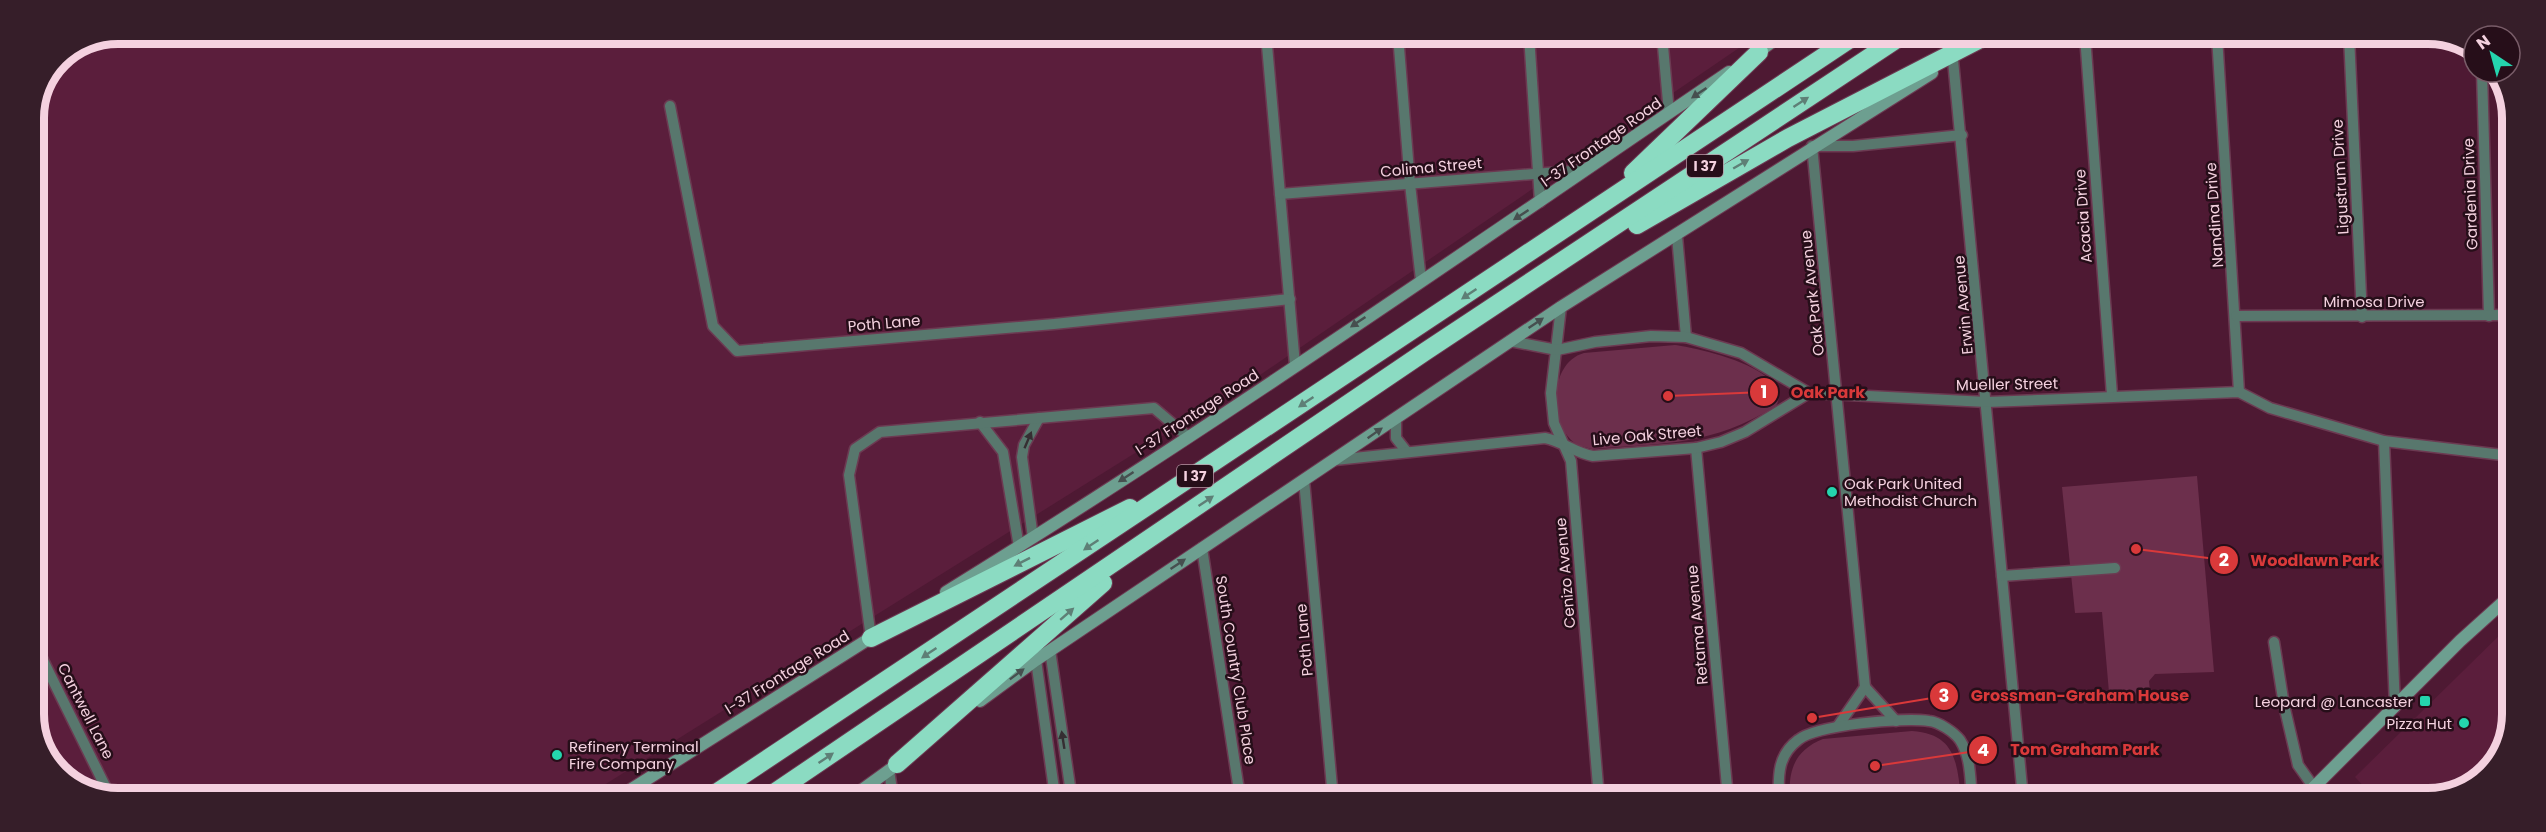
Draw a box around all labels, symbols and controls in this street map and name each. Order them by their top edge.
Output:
north arrow [2462,24,2522,84]
text: N [2472,29,2495,55]
one-way arrow [1691,87,1707,98]
street label: I-37 Frontage Road [1536,92,1666,192]
one-way arrow [1793,97,1810,108]
street label: Ligustrum Drive [2326,119,2354,235]
street label: Gardenia Drive [2458,138,2482,250]
street label: Colima Street [1379,152,1483,182]
road number: I 37 [1687,155,1723,177]
one-way arrow [1733,159,1749,170]
street label: Nandina Drive [2200,162,2228,268]
street label: Acacia Drive [2069,168,2097,264]
one-way arrow [1513,209,1529,220]
street label: Oak Park Avenue [1795,229,1829,357]
street label: Erwin Avenue [1948,255,1978,355]
one-way arrow [1460,289,1477,300]
street label: Mimosa Drive [2323,291,2425,312]
street label: Poth Lane [847,309,921,337]
one-way arrow [1351,316,1367,328]
one-way arrow [1528,318,1545,329]
street label: I-37 Frontage Road [1131,364,1263,460]
street label: Mueller Street [1956,373,2058,395]
callout: Oak Park [1749,375,1877,409]
text: 1 [1761,379,1767,404]
text: Oak Park [1791,381,1865,404]
one-way arrow [1298,396,1314,407]
street label: Live Oak Street [1592,420,1702,450]
one-way arrow [1366,427,1382,439]
one-way arrow [1023,430,1033,448]
road number: I 37 [1177,465,1213,487]
one-way arrow [1118,471,1134,482]
place label: Oak Park United Methodist Church [1844,473,1977,511]
marker: Oak Park United Methodist Church [1825,485,1839,499]
one-way arrow [1198,495,1214,507]
street label: Cenizo Avenue [1550,517,1580,629]
one-way arrow [1083,539,1099,550]
callout: Woodlawn Park [2209,543,2392,577]
text: 2 [2219,547,2229,572]
text: Woodlawn Park [2250,549,2380,572]
one-way arrow [1014,557,1031,567]
one-way arrow [1169,558,1185,570]
street label: Retama Avenue [1681,564,1713,686]
street label: South Country Club Place [1211,574,1261,766]
street label: Poth Lane [1290,603,1318,677]
one-way arrow [1059,608,1074,621]
street label: I-37 Frontage Road [721,625,853,719]
one-way arrow [921,647,937,658]
street label: Cantwell Lane [53,659,119,763]
one-way arrow [1008,668,1024,680]
callout: Grossman-Graham House [1929,679,2201,713]
text: 3 [1939,683,1949,708]
text: Grossman-Graham House [1971,684,2189,707]
place label: Leopard @ Lancaster [2255,691,2413,712]
marker: Leopard @ Lancaster [2418,694,2432,708]
place label: Pizza Hut [2386,713,2452,734]
marker: Pizza Hut [2457,716,2471,730]
one-way arrow [1059,730,1068,749]
callout: Tom Graham Park [1968,733,2172,767]
place label: Refinery Terminal Fire Company [569,736,699,774]
text: 4 [1977,737,1989,762]
text: Tom Graham Park [2010,738,2160,761]
marker: Refinery Terminal Fire Company [550,748,564,762]
one-way arrow [818,753,834,764]

